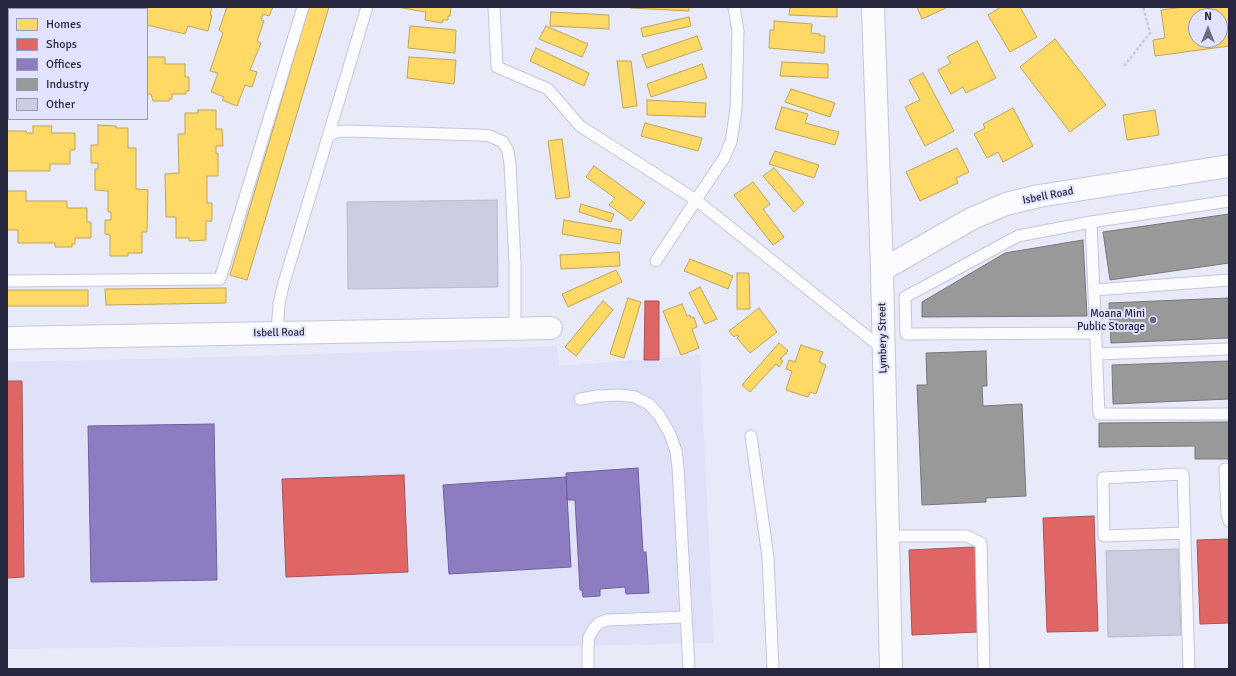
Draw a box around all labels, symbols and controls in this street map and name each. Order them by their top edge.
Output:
legend [8,8,148,120]
north arrow [1188,8,1228,48]
text: N [1204,10,1212,23]
text: Homes [46,17,81,32]
text: Shops [46,37,77,52]
text: Offices [46,57,81,72]
text: Industry [46,77,89,92]
text: Other [46,97,75,112]
street label: Isbell Road [1021,185,1075,207]
street label: Lymbery Street [876,302,890,374]
place label: Moana Mini Public Storage [1077,307,1145,333]
marker: Moana Mini Public Storage [1148,315,1158,325]
street label: Isbell Road [253,326,305,340]

